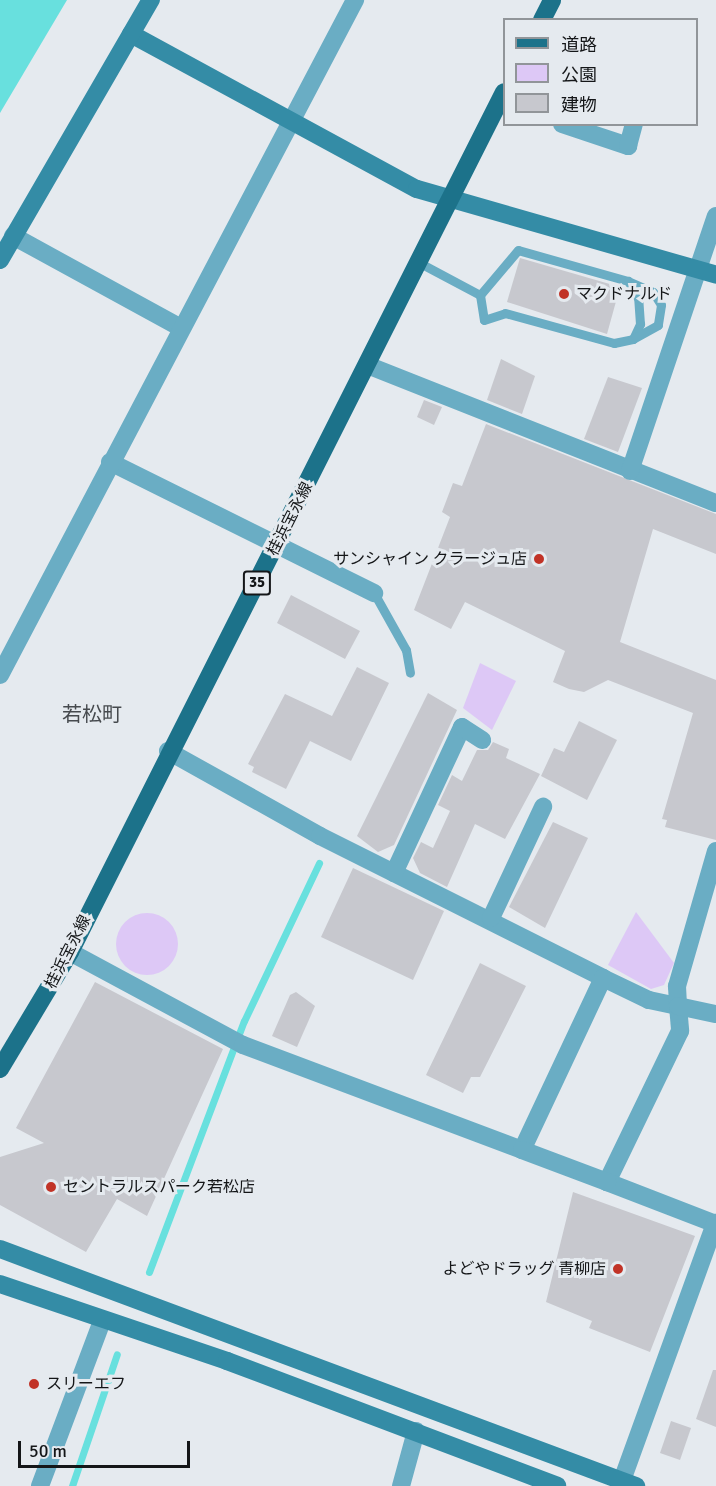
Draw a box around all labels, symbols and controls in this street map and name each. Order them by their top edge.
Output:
legend [503,18,698,126]
text: 道路 [561,34,597,56]
text: 公園 [561,64,597,86]
text: 建物 [561,94,597,116]
place label: マクドナルド [576,284,672,304]
marker: マクドナルド [557,287,571,301]
street label: 桂浜宝永線 [263,479,317,559]
place label: サンシャイン クラージュ店 [331,549,527,569]
marker: サンシャイン クラージュ店 [532,552,546,566]
road number: 35 [242,571,272,595]
district label: 若松町 [62,702,122,726]
street label: 桂浜宝永線 [41,912,95,992]
place label: セントラルスパーク若松店 [63,1177,255,1197]
marker: セントラルスパーク若松店 [44,1180,58,1194]
place label: よどやドラッグ 青柳店 [442,1259,606,1279]
marker: よどやドラッグ 青柳店 [611,1262,625,1276]
place label: スリーエフ [46,1374,126,1394]
marker: スリーエフ [27,1377,41,1391]
scale bar [21,1429,194,1467]
text: 50 m [29,1440,67,1462]

